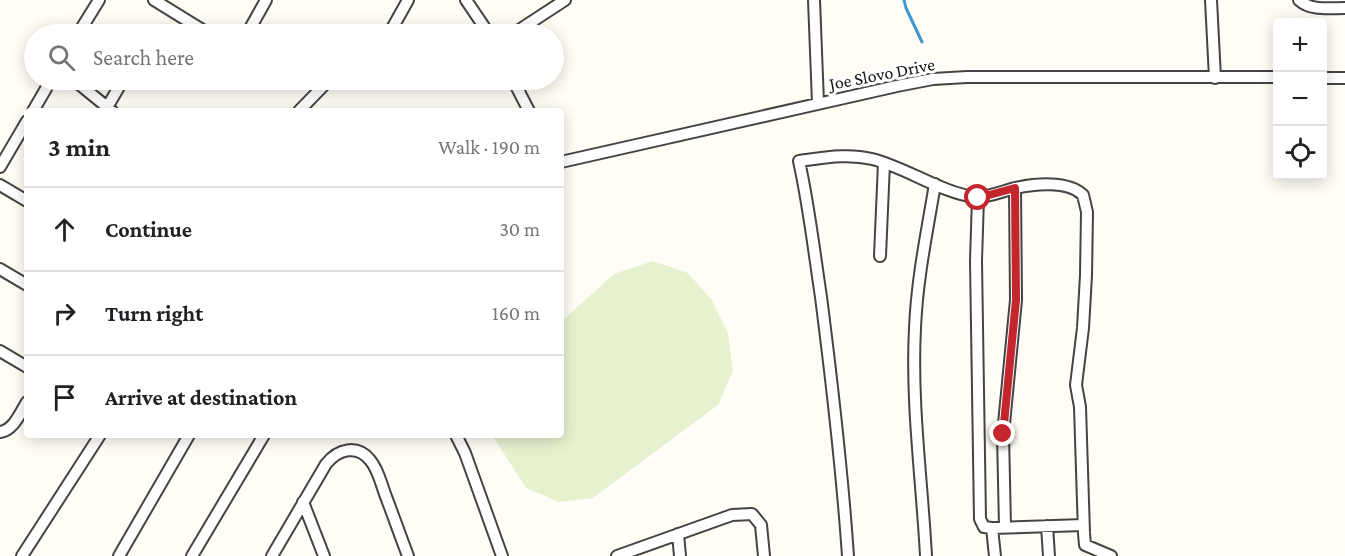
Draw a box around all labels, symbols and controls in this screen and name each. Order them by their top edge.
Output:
map controls [1273,18,1327,180]
button: + [1273,18,1327,72]
search box [24,24,564,90]
icon: search [45,41,78,74]
text: Search here [93,45,194,70]
street label: Joe Slovo Drive [826,54,937,94]
button: − [1273,72,1327,126]
button: locate [1273,126,1327,180]
text: 3 min [48,133,110,162]
text: Walk · 190 m [438,136,540,158]
route start [964,184,990,210]
icon: ahead [48,213,81,246]
text: Continue [105,217,192,242]
text: 30 m [499,218,540,240]
icon: right [48,297,81,330]
text: Turn right [105,301,203,326]
text: 160 m [492,302,540,324]
icon: arrive [48,381,81,414]
text: Arrive at destination [105,385,297,410]
route end [989,420,1015,446]

